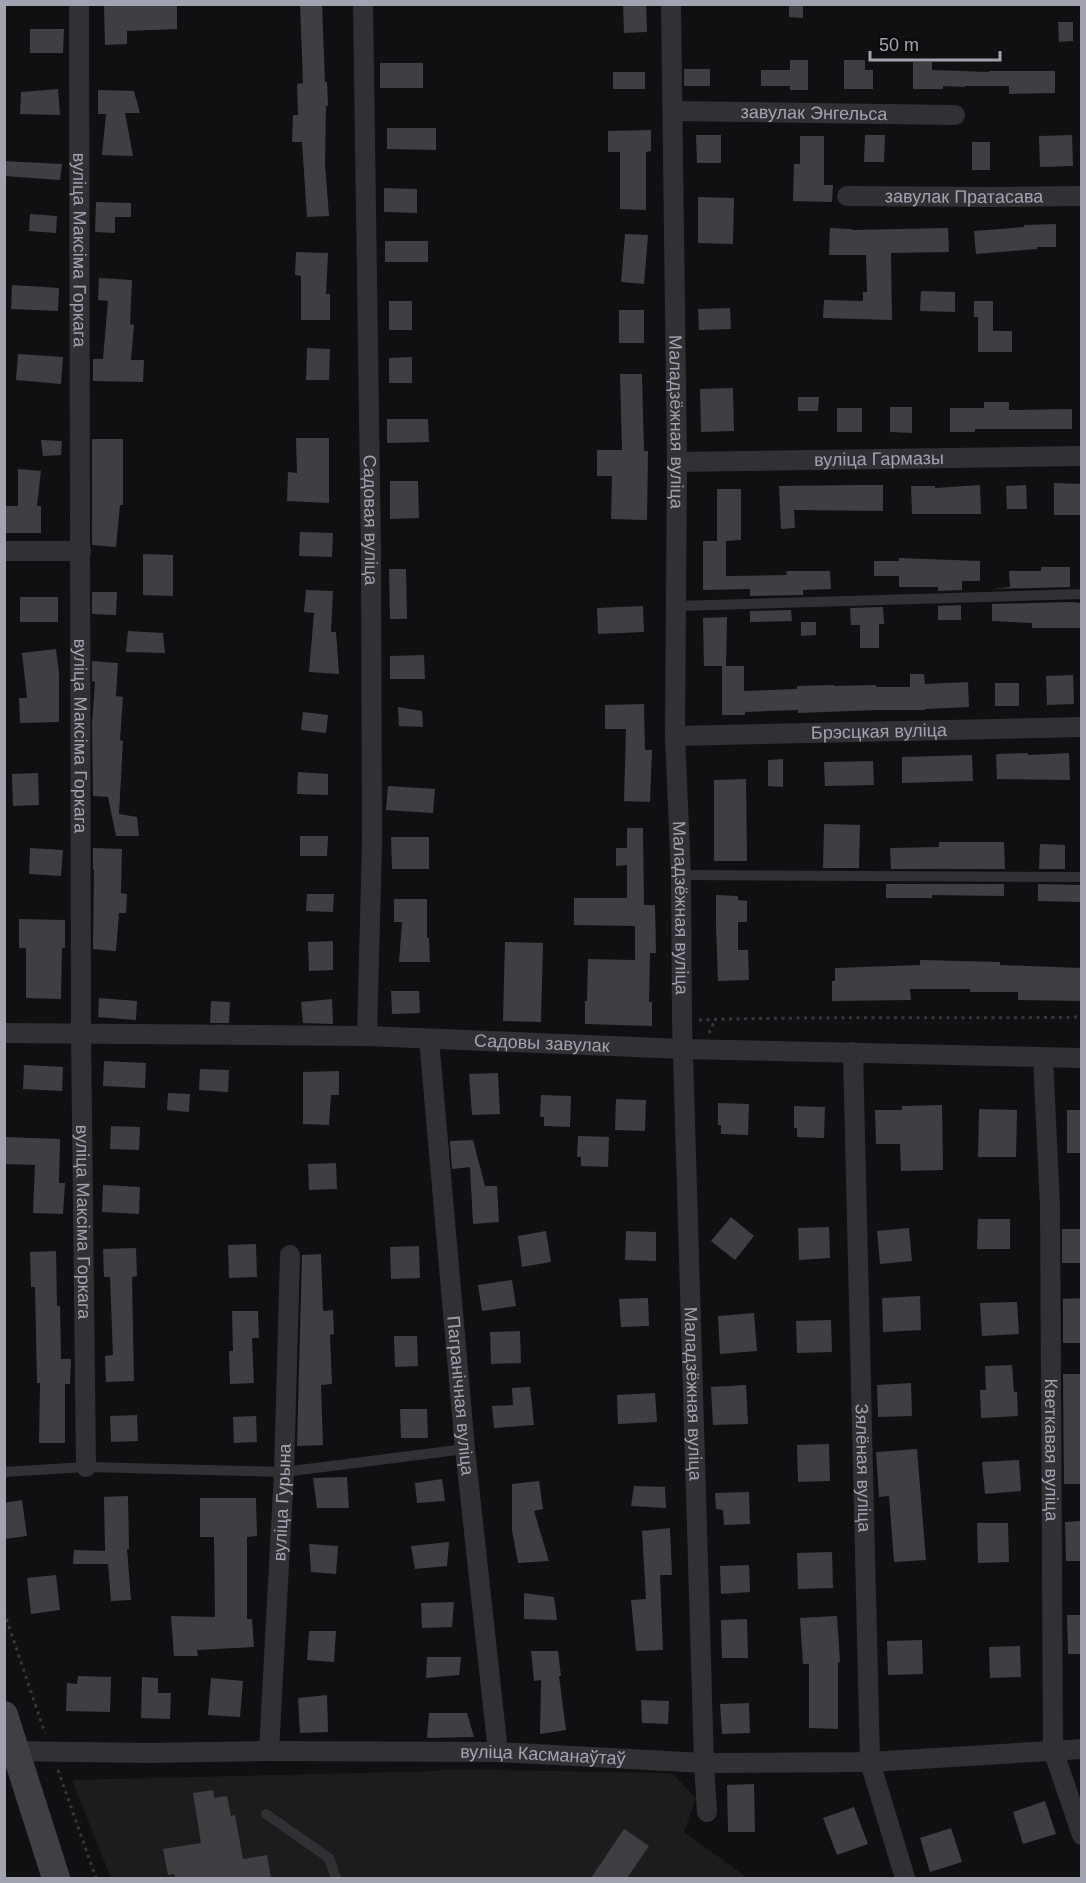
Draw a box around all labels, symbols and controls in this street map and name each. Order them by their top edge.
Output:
scale bar [870,24,1000,62]
text: 50 m [879,35,919,55]
street label: завулак Энгельса [740,102,889,124]
street label: вуліца Максіма Горкага [69,153,90,348]
street label: завулак Пратасава [885,186,1044,207]
street label: Маладзёжная вуліца [665,335,687,510]
street label: вуліца Гармазы [814,448,944,470]
street label: Садовая вуліца [360,455,381,586]
street label: вуліца Максіма Горкага [70,639,91,834]
street label: Брэсцкая вуліца [811,720,948,743]
street label: Маладзёжная вуліца [669,820,692,996]
street label: Садовы завулак [474,1030,610,1056]
street label: вуліца Максіма Горкага [72,1125,94,1320]
street label: Маладзёжная вуліца [680,1306,706,1482]
street label: Пагранічная вуліца [443,1315,478,1477]
street label: Кветкавая вуліца [1041,1378,1062,1522]
street label: Зялёная вуліца [851,1403,875,1533]
street label: вуліца Гурына [269,1442,295,1562]
street label: вуліца Касманаўтаў [460,1742,626,1769]

